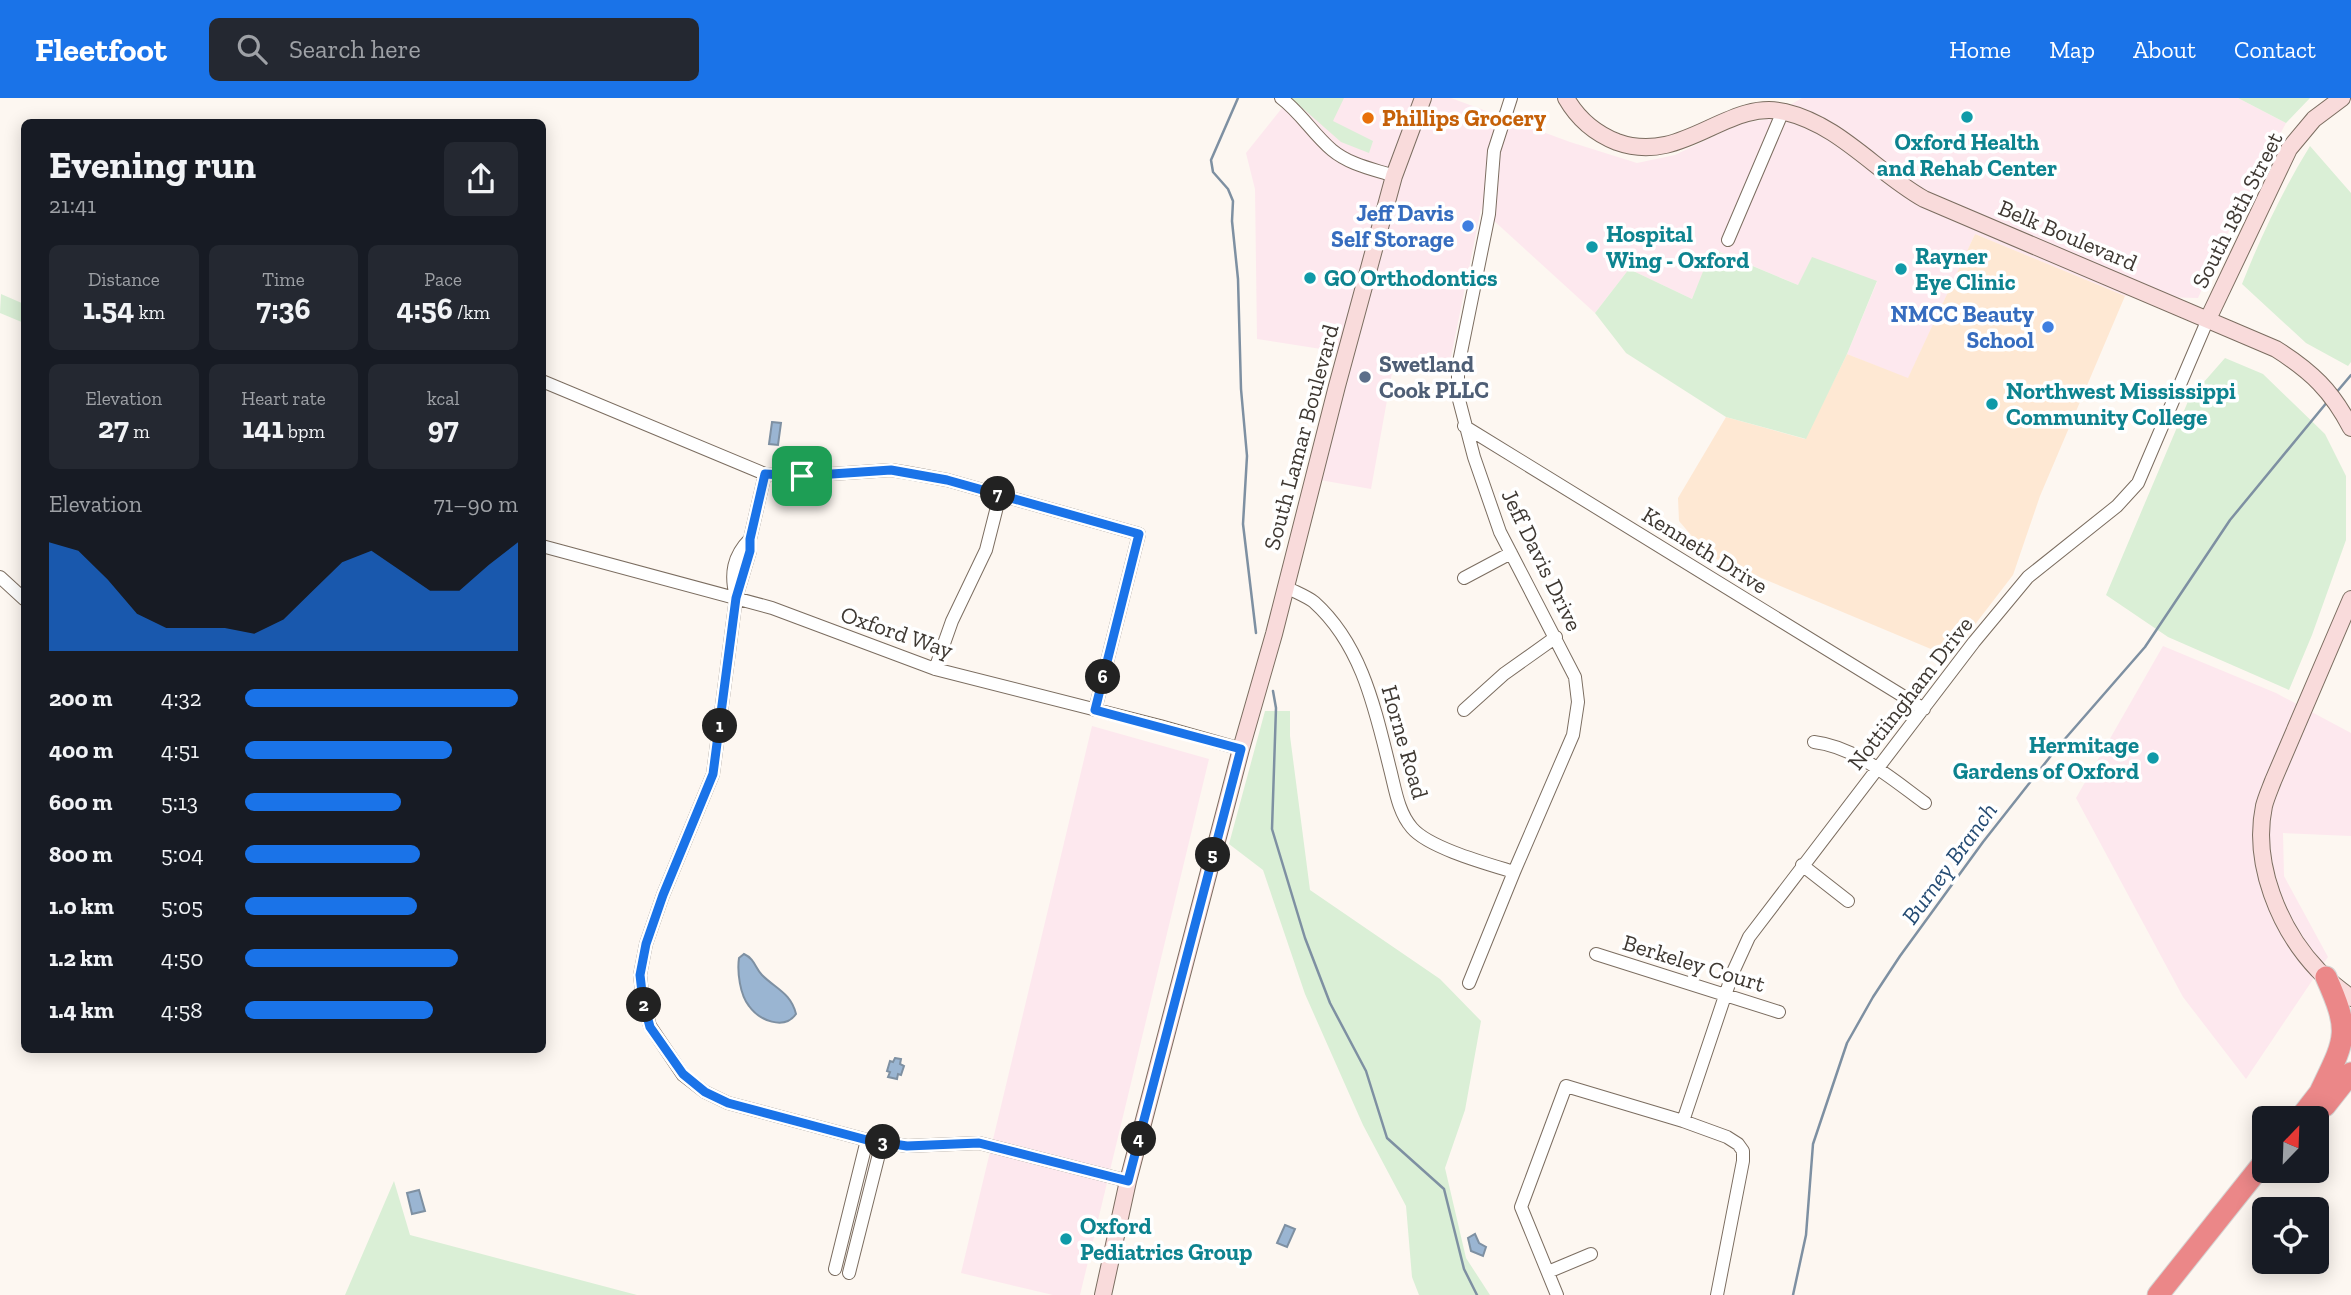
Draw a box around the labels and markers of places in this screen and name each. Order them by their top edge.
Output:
place label: Phillips Grocery [1382,104,1547,132]
marker: Oxford Health and Rehab Center [1959,109,1975,125]
marker: Phillips Grocery [1360,110,1376,126]
place label: Oxford Health and Rehab Center [1877,128,2057,182]
place label: Jeff Davis Self Storage [1331,199,1454,253]
marker: Jeff Davis Self Storage [1460,218,1476,234]
place label: Hospital Wing - Oxford [1606,220,1749,274]
marker: Hospital Wing - Oxford [1584,239,1600,255]
place label: Rayner Eye Clinic [1915,242,2016,296]
marker: Rayner Eye Clinic [1893,261,1909,277]
place label: GO Orthodontics [1324,264,1498,292]
marker: GO Orthodontics [1302,270,1318,286]
place label: NMCC Beauty School [1890,300,2035,354]
marker: NMCC Beauty School [2040,319,2056,335]
place label: Swetland Cook PLLC [1379,350,1489,404]
marker: Swetland Cook PLLC [1357,369,1373,385]
place label: Northwest Mississippi Community College [2006,377,2236,431]
marker: Northwest Mississippi Community College [1984,396,2000,412]
pin [772,446,832,506]
pin: 7 [981,476,1016,512]
pin: 6 [1086,660,1120,694]
pin: 1 [702,708,738,744]
place label: Hermitage Gardens of Oxford [1953,731,2139,785]
marker: Hermitage Gardens of Oxford [2145,750,2161,766]
pin: 5 [1196,838,1230,872]
pin: 2 [626,988,662,1023]
pin: 4 [1122,1122,1156,1156]
pin: 3 [866,1124,900,1160]
place label: Oxford Pediatrics Group [1080,1212,1252,1266]
marker: Oxford Pediatrics Group [1058,1231,1074,1247]

